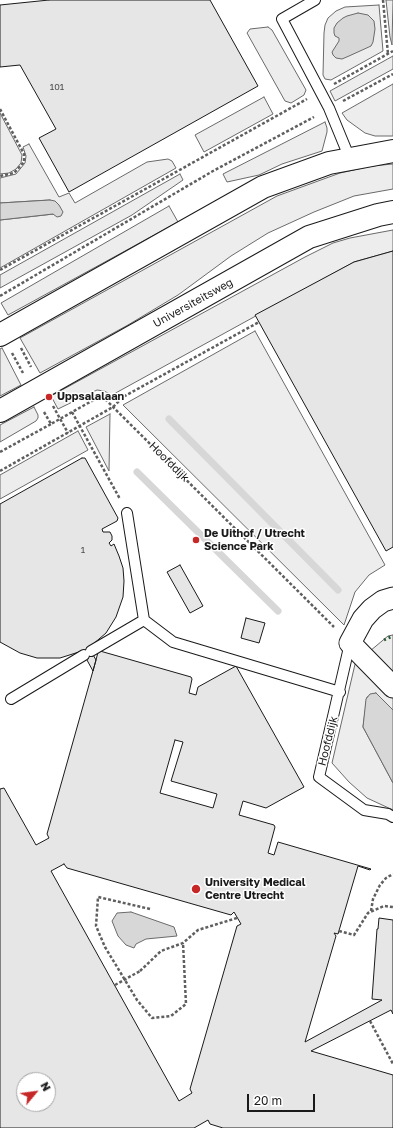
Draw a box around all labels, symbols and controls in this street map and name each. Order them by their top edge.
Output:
house number: 101 [50,82,64,92]
street label: Universiteitsweg [151,276,235,330]
place label: Uppsalalaan [57,390,124,404]
marker: Uppsalalaan [44,392,54,402]
street label: Hoofddijk [146,439,192,485]
place label: De Uithof / Utrecht Science Park [204,527,305,553]
marker: De Uithof / Utrecht Science Park [191,535,201,545]
house number: 1 [81,545,85,555]
street label: Hoofddijk [315,715,341,767]
place label: University Medical Centre Utrecht [205,876,305,902]
marker: University Medical Centre Utrecht [190,883,202,895]
north arrow [16,1072,56,1112]
text: N [38,1080,54,1093]
scale bar [249,1086,317,1112]
text: 20 m [254,1093,282,1108]

